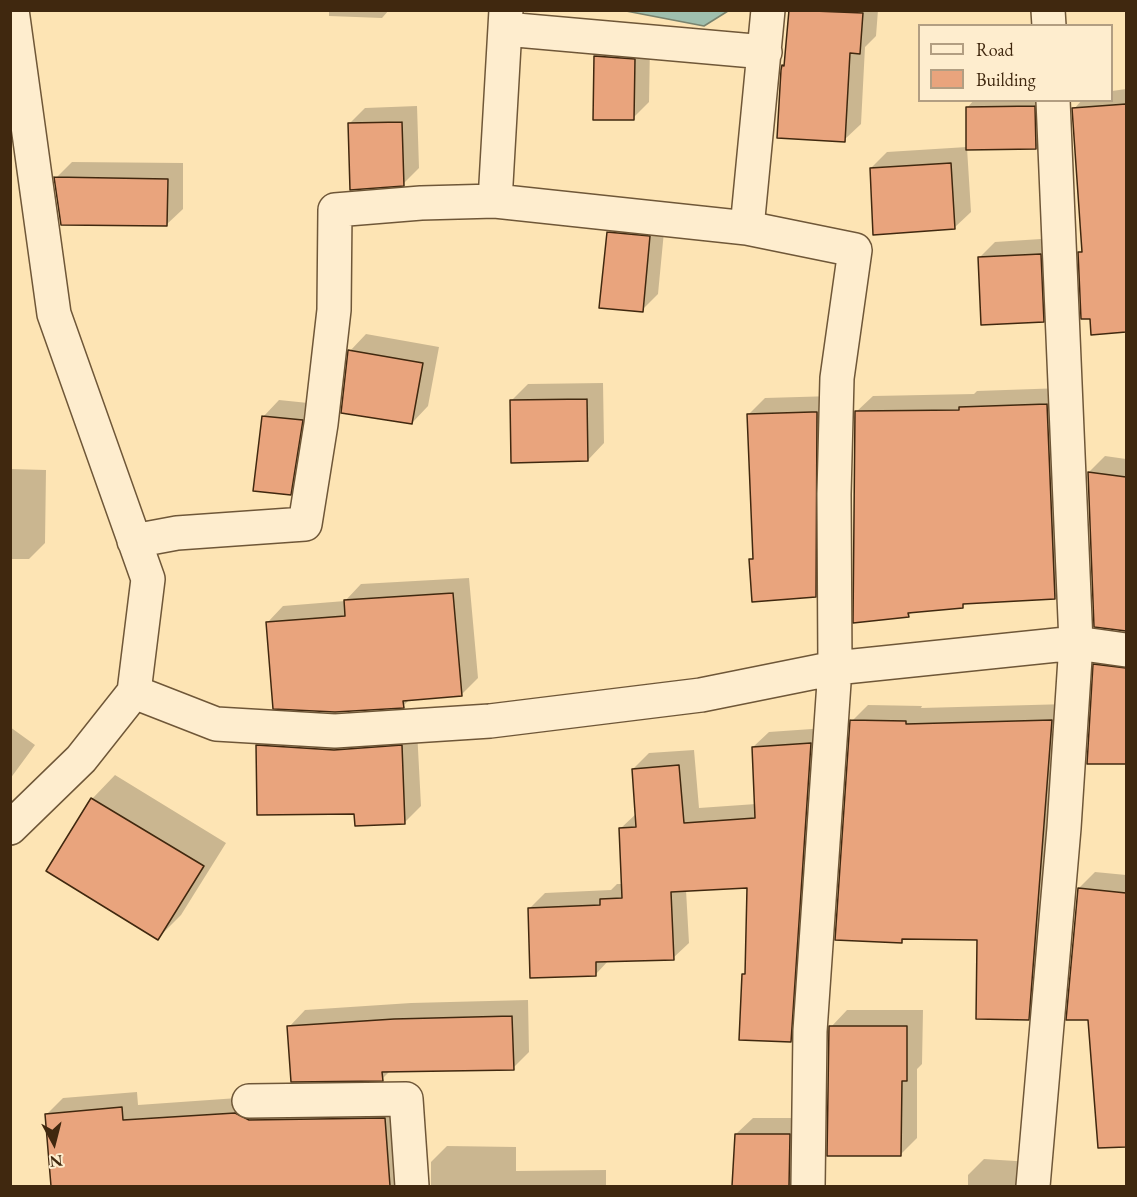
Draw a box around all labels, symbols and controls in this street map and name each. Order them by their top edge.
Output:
legend [918,24,1113,102]
text: Road [976,38,1014,61]
text: Building [976,68,1036,91]
north arrow [24,1113,84,1173]
text: N [49,1150,64,1173]

